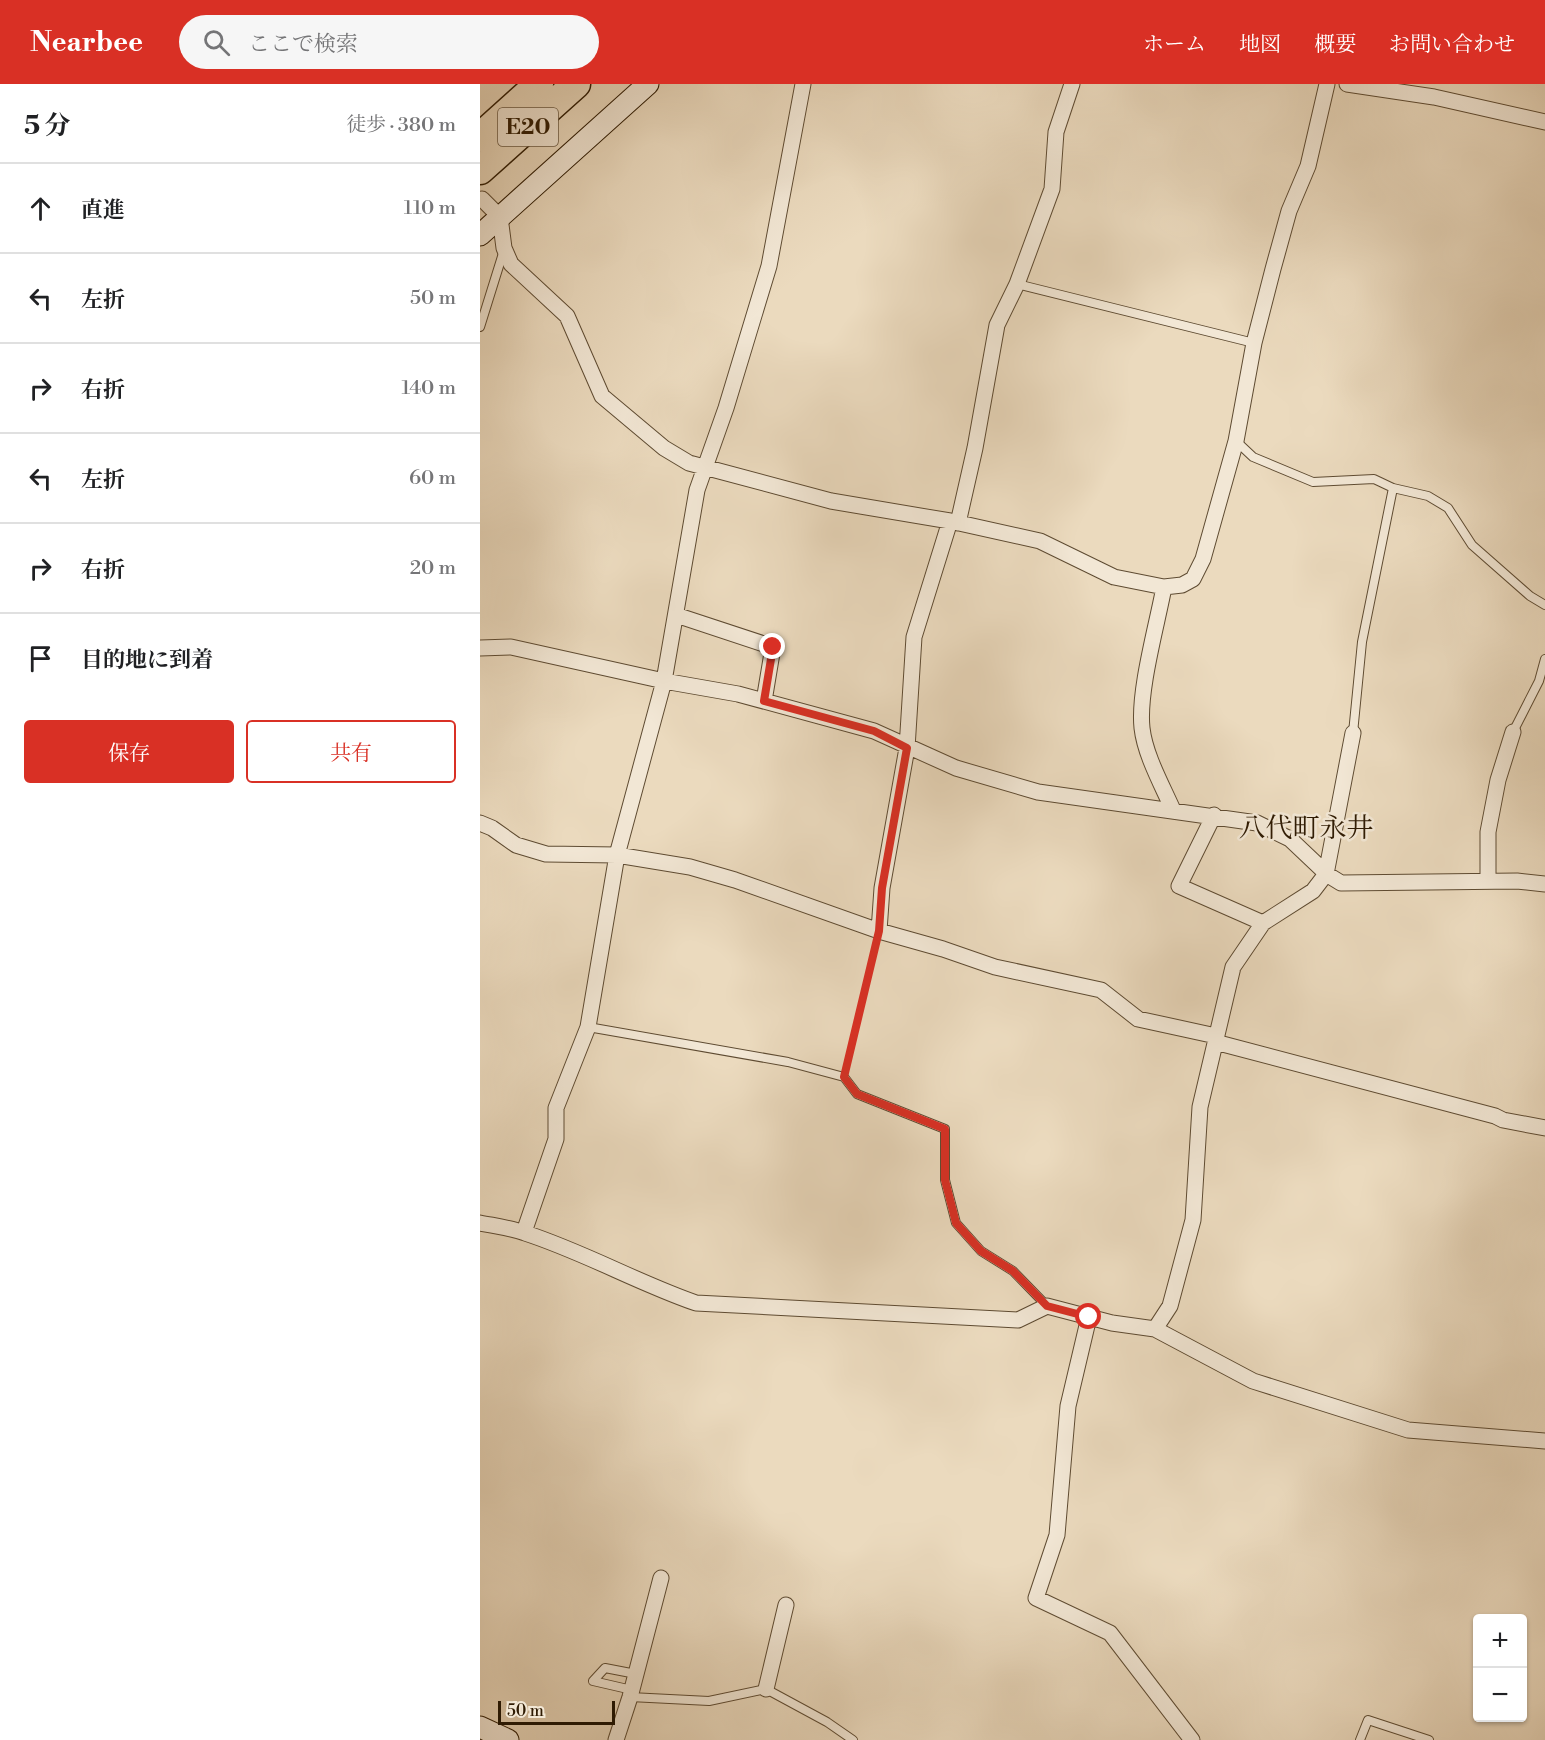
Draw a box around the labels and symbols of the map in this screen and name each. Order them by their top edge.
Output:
road number: E20 [498,108,558,146]
route end [759,633,785,659]
district label: 八代町永井 [1239,812,1374,846]
route start [1075,1303,1101,1329]
scale bar [498,1698,615,1726]

